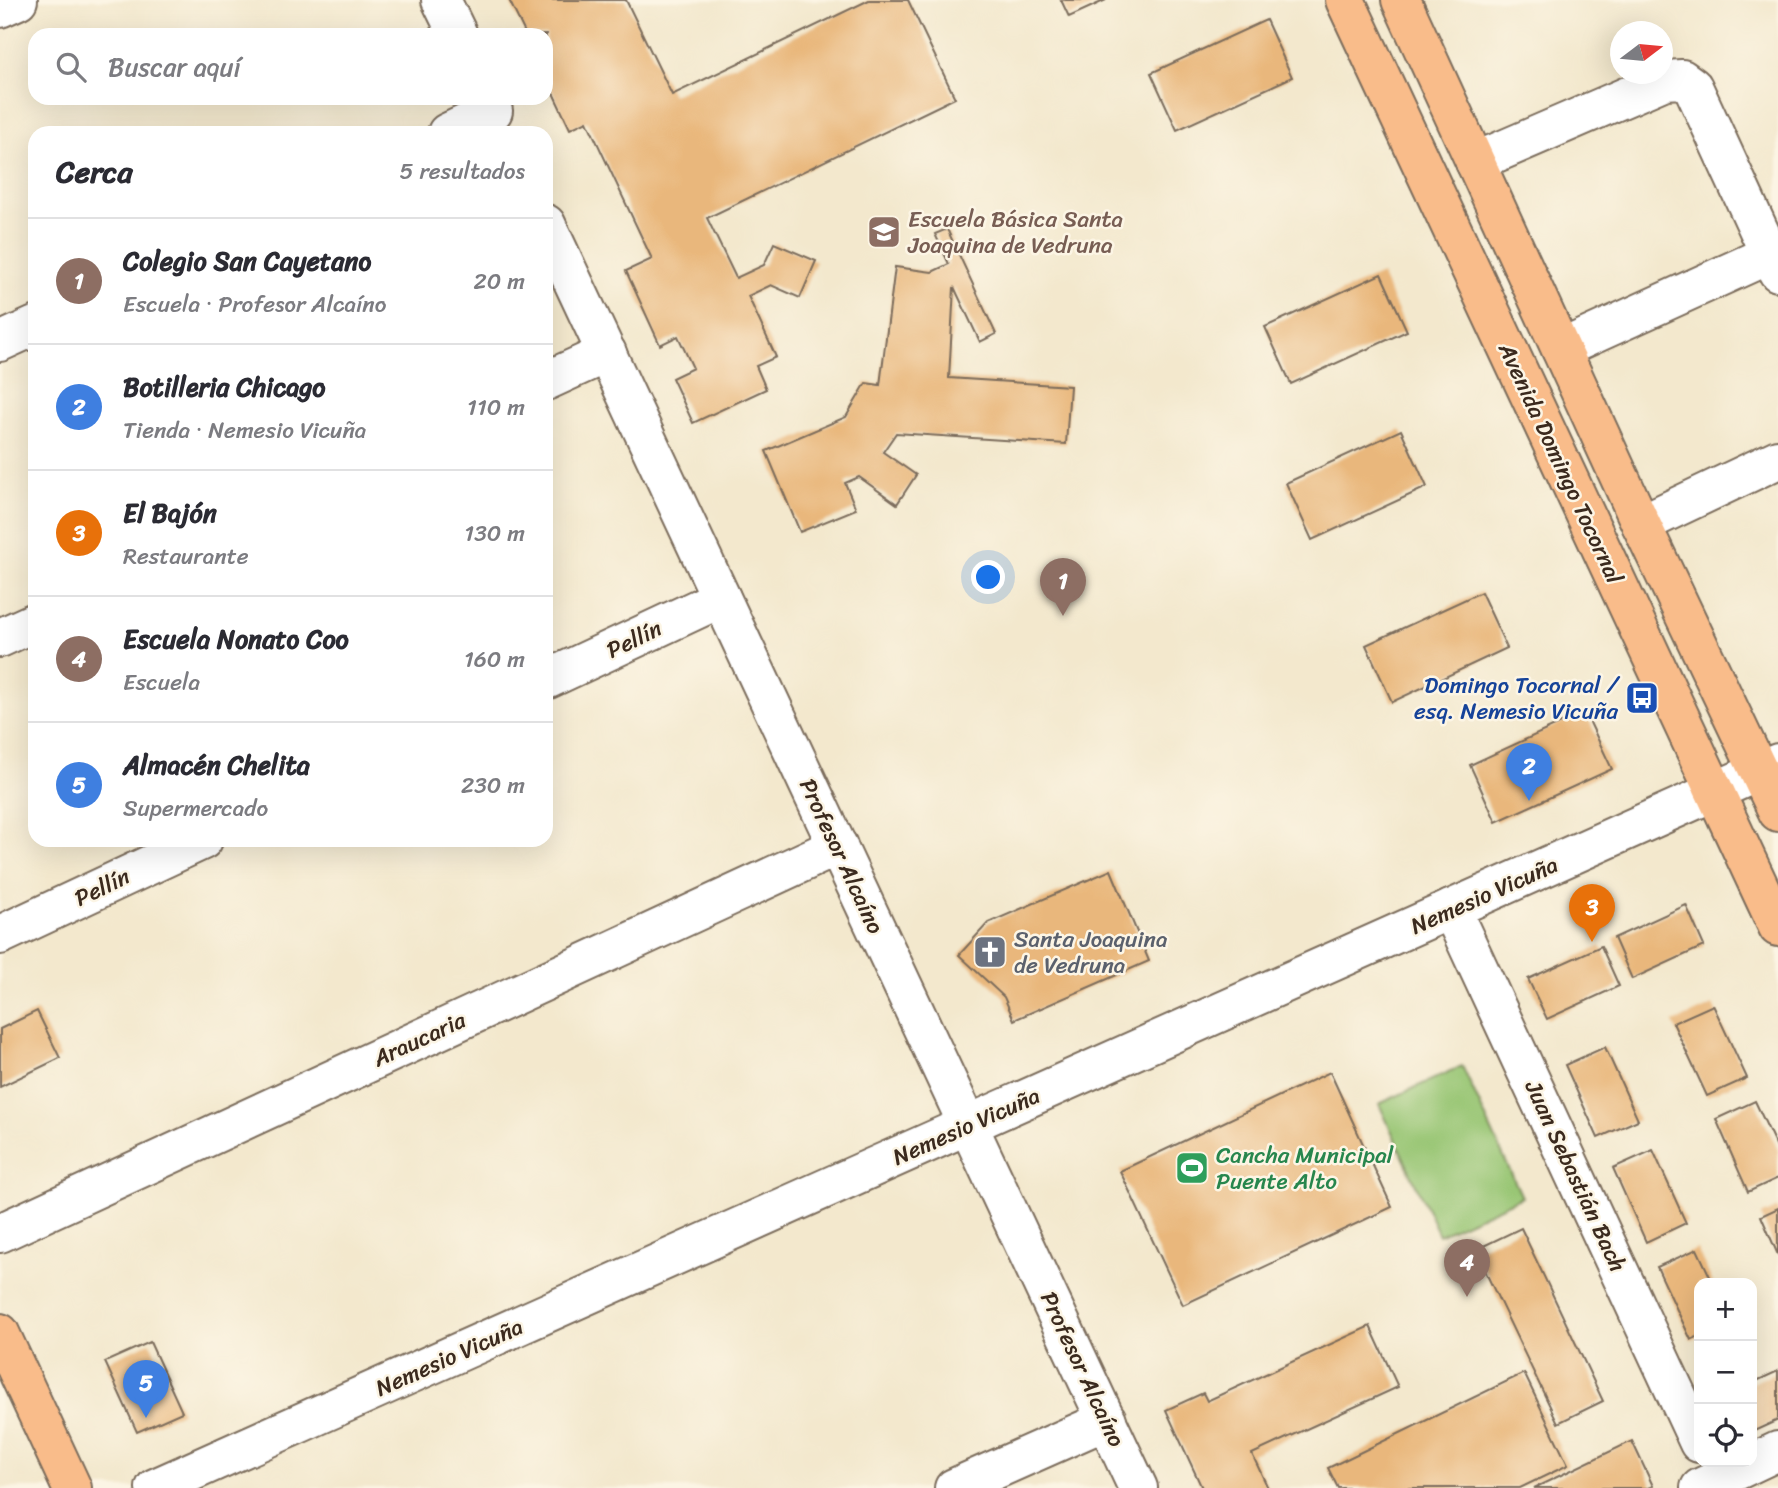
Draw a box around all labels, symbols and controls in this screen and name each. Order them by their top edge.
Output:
north arrow [1610,21,1673,84]
search box [28,28,553,105]
text: Buscar aquí [108,44,241,90]
icon: search [52,48,90,86]
text: Cerca [56,145,132,199]
text: 5 resultados [399,151,525,192]
place label: Escuela Básica Santa Joaquina de Vedruna [907,199,1123,266]
school or university icon: Escuela Básica Santa Joaquina de Vedruna [865,213,903,251]
text: Colegio San Cayetano [123,238,371,284]
text: 1 [74,261,84,302]
text: 20 m [474,261,525,302]
text: Escuela · Profesor Alcaíno [123,284,386,325]
street label: Avenida Domingo Tocornal [1486,335,1635,591]
text: Botilleria Chicago [123,364,326,410]
text: 2 [72,387,86,428]
text: 110 m [467,387,525,428]
text: Tienda · Nemesio Vicuña [123,410,366,451]
text: El Bajón [123,490,217,536]
text: 3 [73,513,85,554]
text: 130 m [464,513,525,554]
text: Restaurante [123,536,249,577]
pin: 1 [1040,558,1086,616]
your location [971,560,1005,594]
street label: Pellín [599,608,669,670]
text: Escuela Nonato Coo [123,616,349,662]
text: 4 [72,639,86,680]
text: 160 m [464,639,525,680]
text: Escuela [123,662,200,703]
place label: Domingo Tocornal / esq. Nemesio Vicuña [1414,665,1621,732]
bus stop icon: Domingo Tocornal / esq. Nemesio Vicuña [1623,679,1661,717]
text: Almacén Chelita [123,742,310,788]
pin: 2 [1506,743,1552,801]
text: 5 [72,765,86,806]
text: 230 m [461,765,525,806]
street label: Profesor Alcaíno [787,771,896,941]
text: Supermercado [123,788,268,829]
street label: Nemesio Vicuña [1404,845,1565,946]
street label: Pellín [67,856,137,918]
pin: 3 [1569,884,1615,942]
place label: Santa Joaquina de Vedruna [1014,919,1168,986]
church icon: Santa Joaquina de Vedruna [971,933,1009,971]
street label: Araucaria [365,1000,473,1079]
street label: Juan Sebastián Bach [1513,1072,1638,1279]
street label: Nemesio Vicuña [886,1076,1047,1177]
place label: Cancha Municipal Puente Alto [1216,1135,1394,1202]
sports icon: Cancha Municipal Puente Alto [1173,1149,1211,1187]
pin: 4 [1444,1239,1490,1297]
map controls [1694,1278,1757,1467]
button: + [1694,1278,1757,1341]
street label: Profesor Alcaíno [1028,1284,1137,1454]
street label: Nemesio Vicuña [369,1307,530,1408]
button: − [1694,1341,1757,1404]
pin: 5 [123,1360,169,1418]
button: locate [1694,1404,1757,1467]

